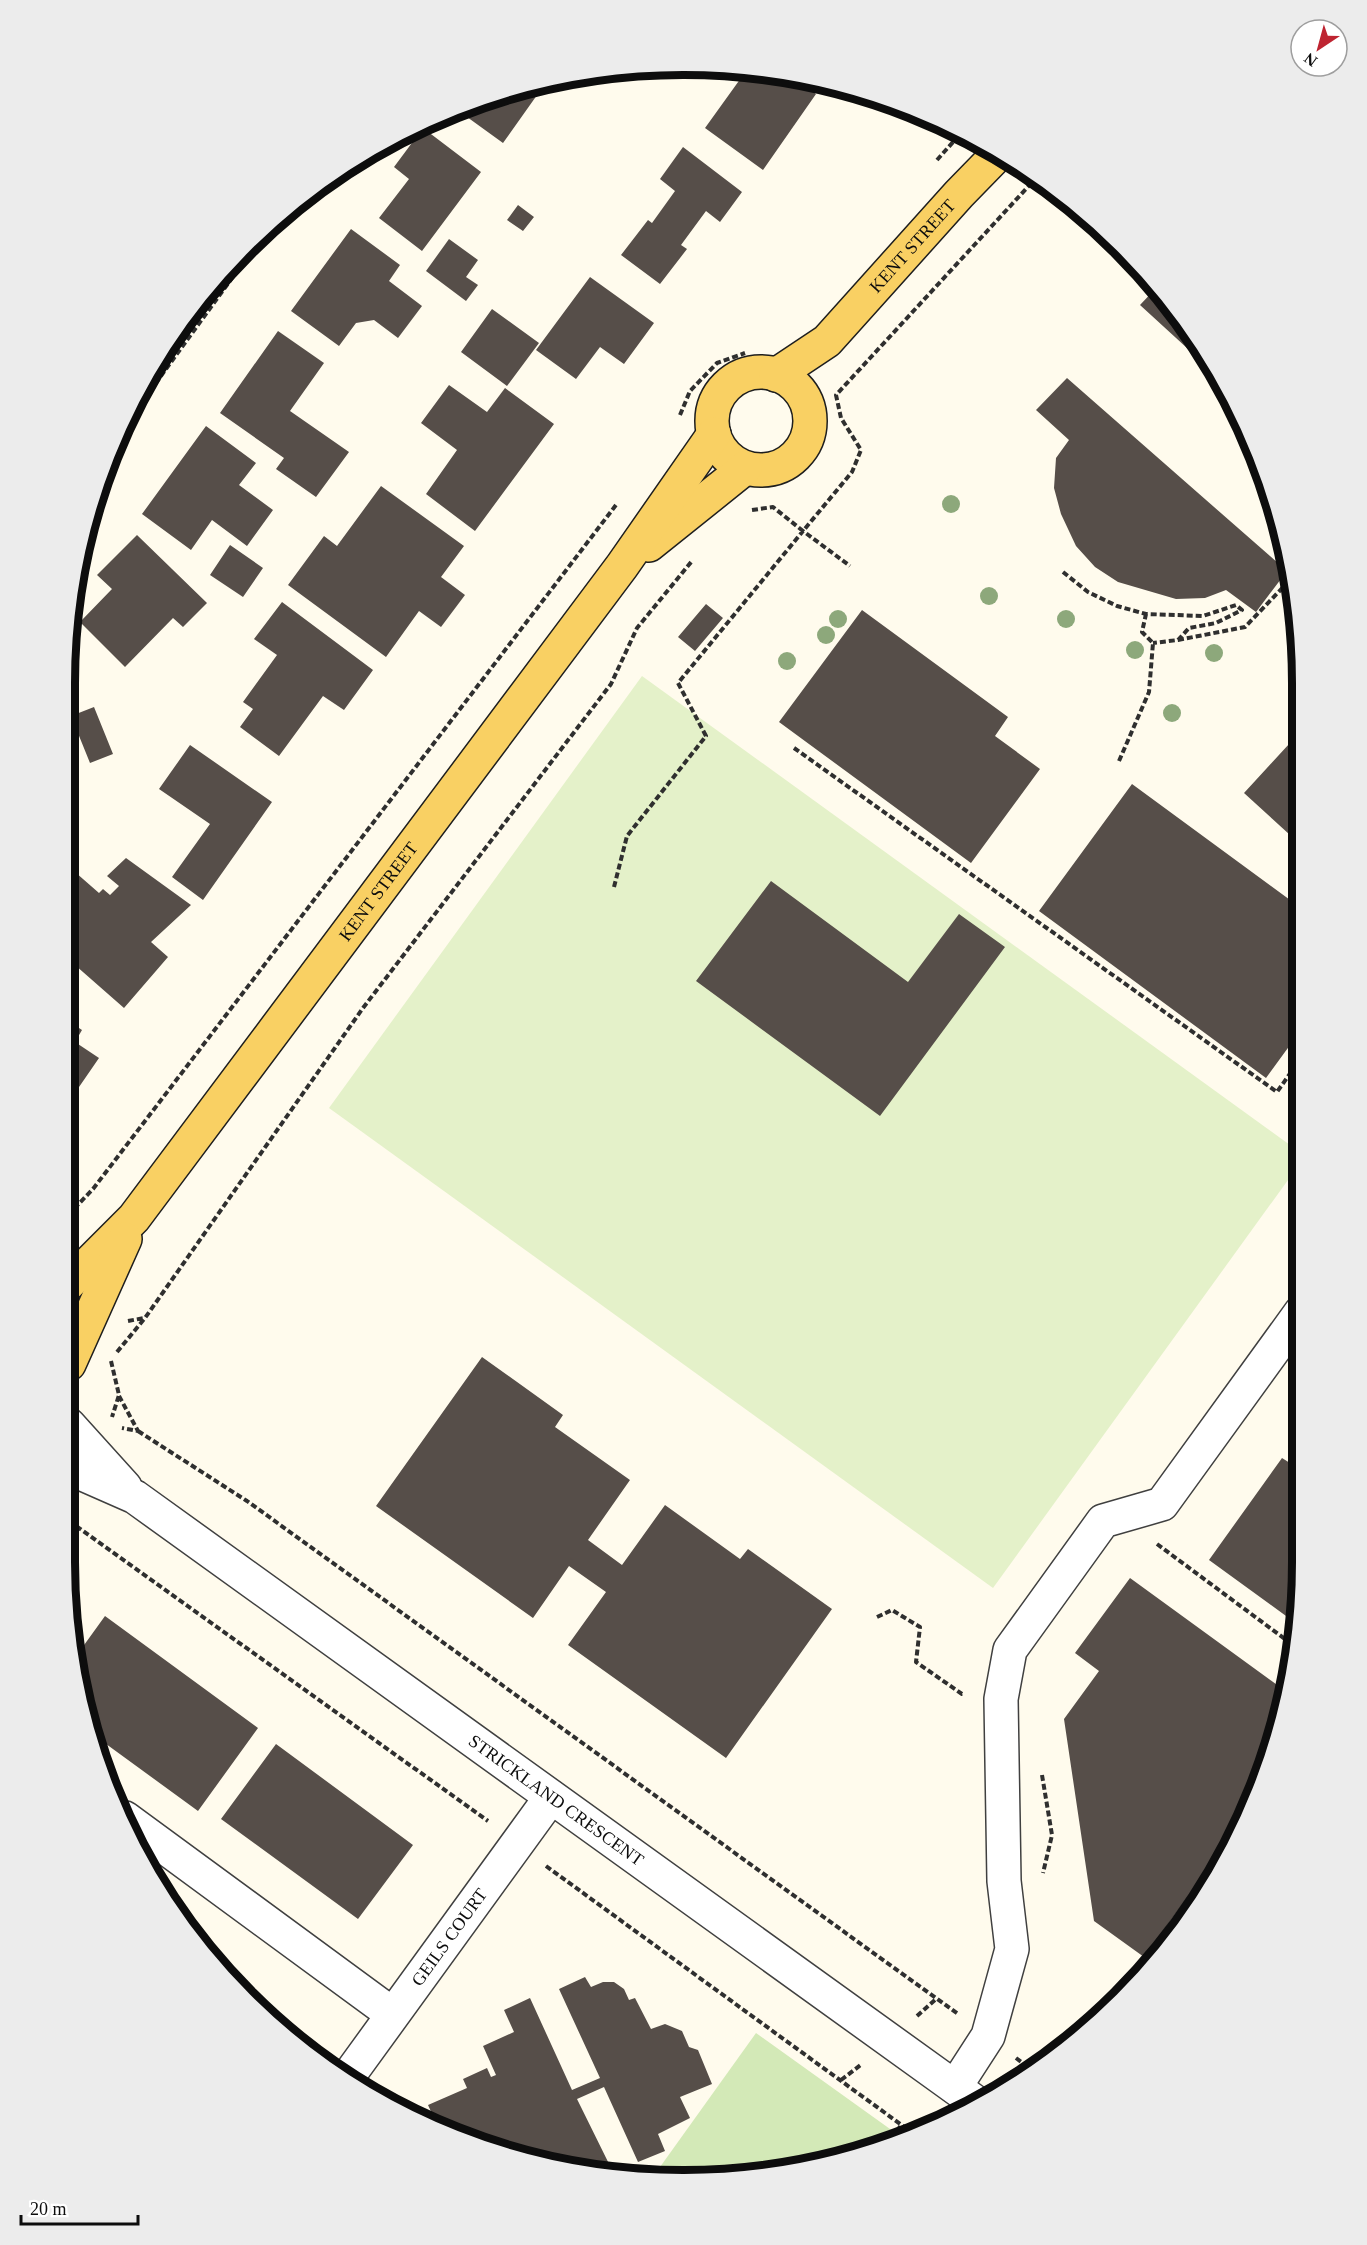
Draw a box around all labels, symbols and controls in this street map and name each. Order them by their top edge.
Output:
north arrow [1289,18,1349,78]
text: N [1300,49,1320,70]
street label: KENT STREET [865,195,959,297]
street label: KENT STREET [335,838,422,945]
street label: STRICKLAND CRESCENT [465,1731,647,1870]
street label: GEILS COURT [407,1885,491,1990]
scale bar [21,2188,138,2226]
text: 20 m [30,2199,67,2219]

